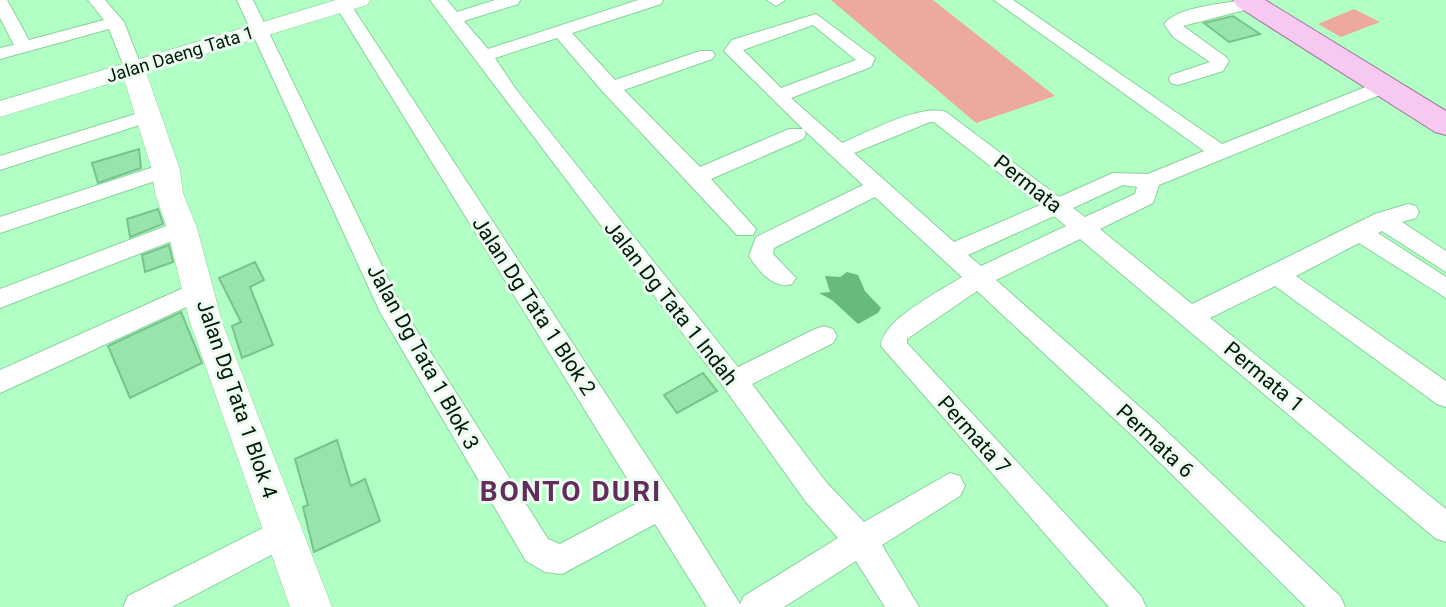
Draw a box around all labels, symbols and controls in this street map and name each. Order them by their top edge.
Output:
street label: Jalan Daeng Tata 1 [104,22,256,86]
street label: Permata [989,150,1067,218]
street label: Jalan Dg Tata 1 Blok 2 [467,212,601,400]
street label: Jalan Dg Tata 1 Indah [599,216,743,390]
street label: Jalan Dg Tata 1 Blok 3 [362,260,484,454]
street label: Jalan Dg Tata 1 Blok 4 [192,297,282,501]
street label: Permata 1 [1219,337,1309,417]
street label: Permata 7 [933,391,1015,479]
street label: Permata 6 [1112,399,1198,483]
district label: BONTO DURI [480,475,662,508]

